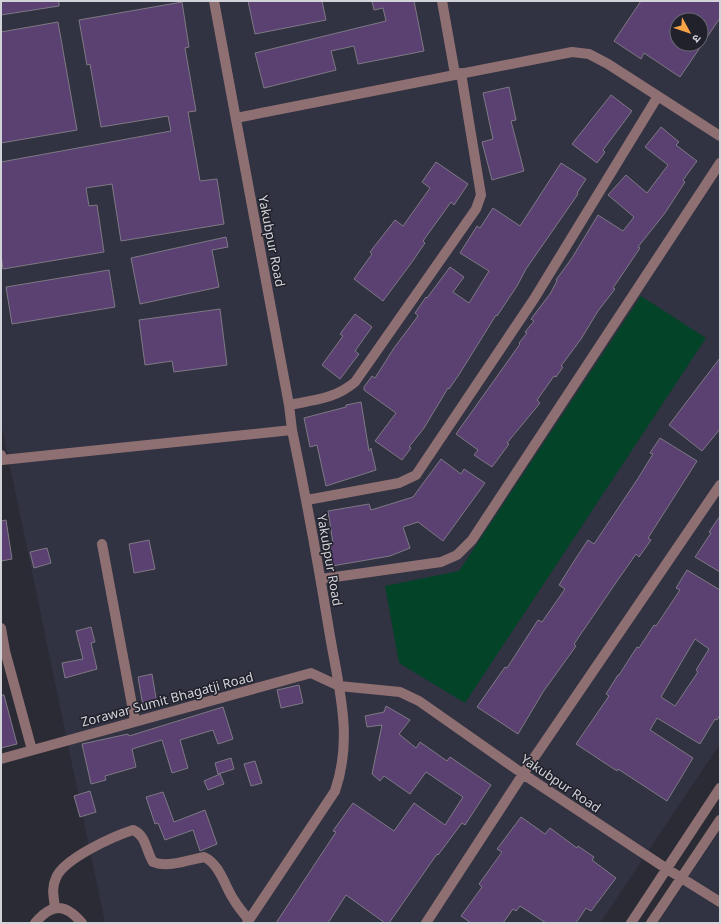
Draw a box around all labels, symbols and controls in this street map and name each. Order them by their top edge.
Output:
north arrow [669,12,709,52]
text: उ [688,31,703,45]
street label: Yakubpur Road [253,194,288,289]
street label: Yakubpur Road [312,513,345,608]
street label: Zorawar Sumit Bhagatji Road [79,669,255,732]
street label: Yakubpur Road [517,751,603,817]

